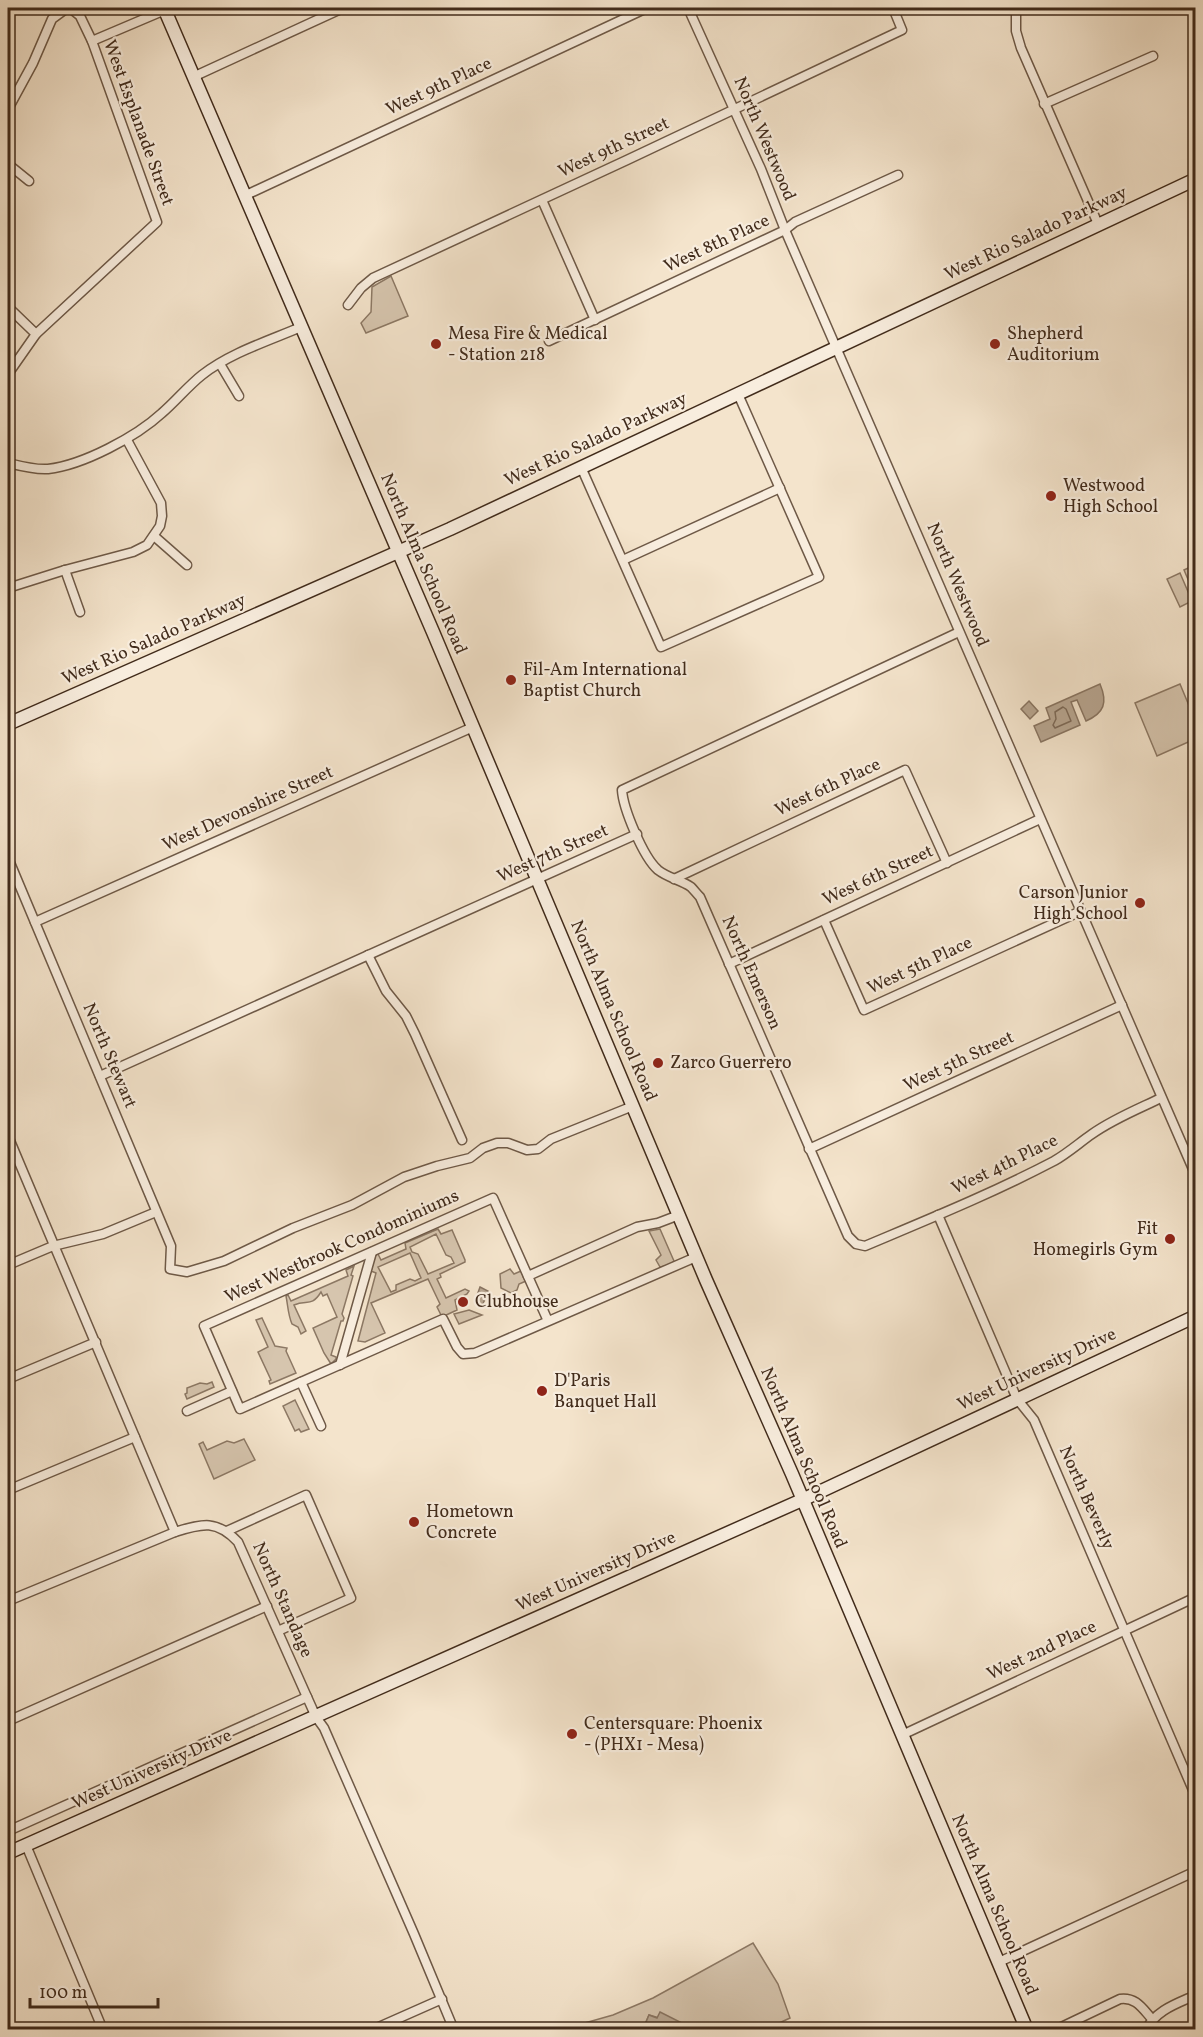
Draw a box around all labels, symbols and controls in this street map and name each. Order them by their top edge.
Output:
street label: West Esplanade Street [96,37,180,209]
street label: West 9th Place [382,52,496,122]
street label: North Westwood [727,73,801,205]
street label: West 9th Street [554,111,674,185]
street label: West Rio Salado Parkway [940,180,1132,287]
street label: West 8th Place [660,209,774,279]
place label: Mesa Fire & Medical - Station 218 [448,322,608,368]
place label: Shepherd Auditorium [1007,322,1100,368]
marker: Mesa Fire & Medical - Station 218 [429,337,443,351]
marker: Shepherd Auditorium [988,337,1002,351]
street label: West Rio Salado Parkway [500,386,692,493]
street label: North Alma School Road [373,470,473,658]
place label: Westwood High School [1063,474,1158,520]
marker: Westwood High School [1044,489,1058,503]
street label: North Westwood [920,519,994,651]
street label: West Rio Salado Parkway [58,588,250,692]
place label: Fil-Am International Baptist Church [523,658,687,704]
marker: Fil-Am International Baptist Church [504,673,518,687]
street label: West 6th Place [771,753,885,823]
street label: West Devonshire Street [159,760,337,858]
street label: West 7th Street [493,818,613,890]
street label: West 6th Street [818,839,938,913]
place label: Carson Junior High School [1019,881,1128,927]
marker: Carson Junior High School [1133,896,1147,910]
street label: North Emerson [715,912,787,1034]
street label: North Alma School Road [563,917,663,1105]
street label: West 5th Place [863,931,977,1001]
street label: North Stewart [76,999,142,1113]
street label: West 5th Street [900,1025,1018,1099]
place label: Zarco Guerrero [670,1051,792,1076]
marker: Zarco Guerrero [651,1056,665,1070]
street label: West 4th Place [948,1128,1062,1202]
street label: West Westbrook Condominiums [221,1184,463,1310]
place label: Fit Homegirls Gym [1033,1217,1158,1263]
marker: Fit Homegirls Gym [1163,1232,1177,1246]
place label: Clubhouse [475,1290,559,1315]
marker: Clubhouse [456,1295,470,1309]
street label: West University Drive [953,1322,1121,1418]
street label: North Alma School Road [753,1364,853,1552]
place label: D'Paris Banquet Hall [554,1369,657,1415]
marker: D'Paris Banquet Hall [535,1384,549,1398]
street label: North Beverly [1052,1442,1120,1554]
place label: Hometown Concrete [426,1500,514,1546]
marker: Hometown Concrete [407,1515,421,1529]
street label: West University Drive [512,1525,680,1619]
street label: North Standage [245,1538,319,1662]
street label: West 2nd Place [983,1615,1101,1687]
place label: Centersquare: Phoenix - (PHX1 - Mesa) [584,1712,763,1758]
street label: West University Drive [68,1723,236,1817]
marker: Centersquare: Phoenix - (PHX1 - Mesa) [565,1727,579,1741]
street label: North Alma School Road [944,1811,1044,1999]
scale bar [30,1971,158,2009]
text: 100 m [39,1981,88,2006]

